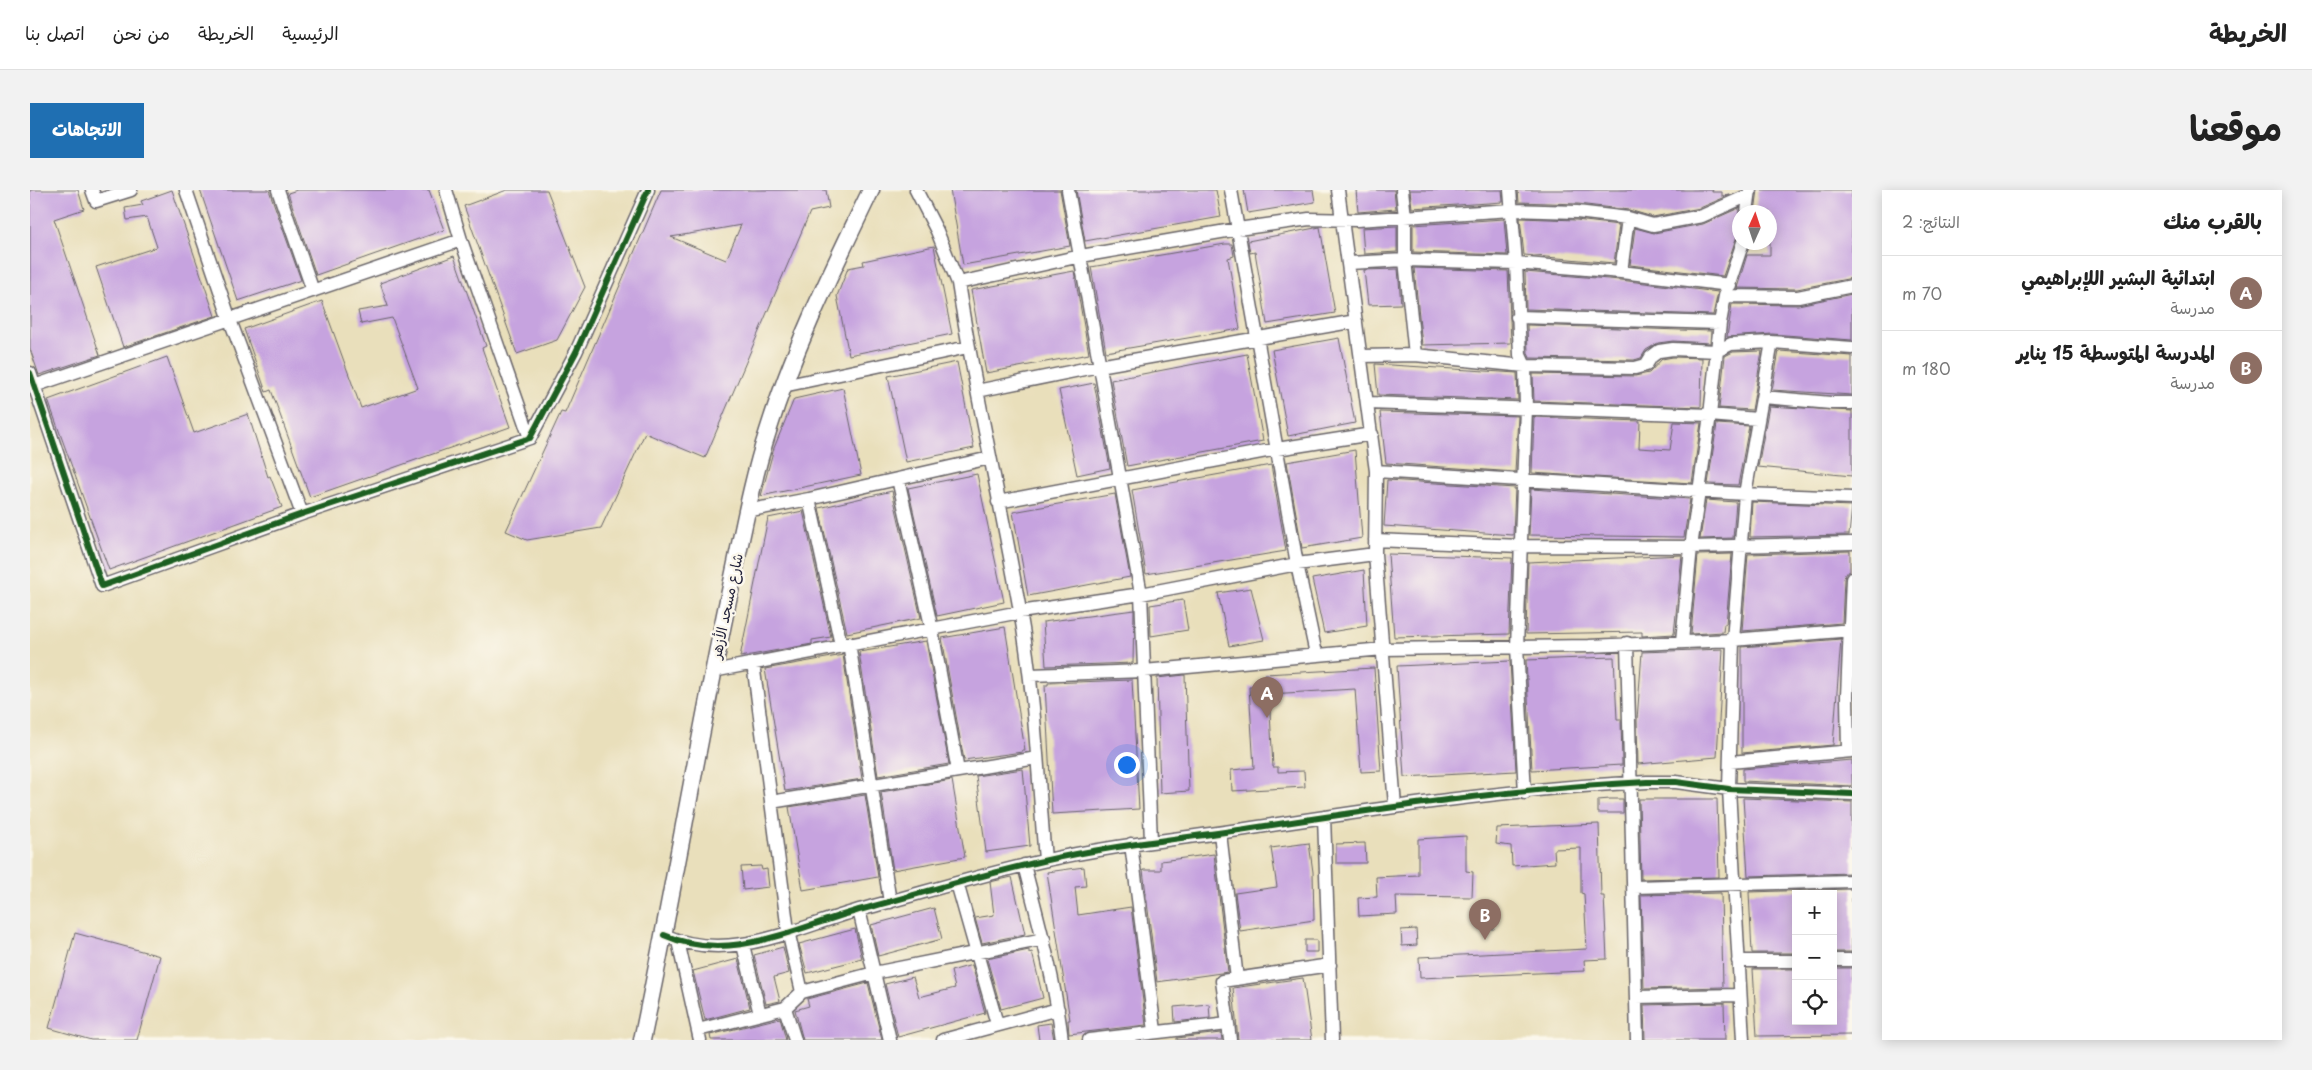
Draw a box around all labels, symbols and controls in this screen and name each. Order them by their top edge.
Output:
text: الخريطة [2209,14,2287,50]
text: اتصل بنا [25,19,85,46]
text: من نحن [113,19,170,46]
text: الخريطة [198,19,254,46]
text: الرئيسية [282,19,339,46]
text: موقعنا [2189,100,2282,153]
button: الاتجاهات [30,103,144,158]
text: بالقرب منك [2163,204,2262,236]
north arrow [1732,205,1777,250]
text: النتائج: 2 [1902,209,1960,233]
text: ابتدائية البشير اللإبراهيمي [2021,263,2215,291]
text: 70 m [1902,281,1942,305]
text: A [2240,281,2252,305]
text: مدرسة [2170,295,2215,319]
text: المدرسة المتوسطة 15 يناير [2017,338,2215,366]
text: 180 m [1902,356,1951,380]
text: B [2241,356,2252,380]
text: مدرسة [2170,370,2215,394]
street label: شارع مسجد الأزهر [705,551,748,662]
pin: A [1251,677,1283,718]
your location [1114,752,1140,778]
map controls [1792,890,1837,1025]
button: + [1792,890,1837,935]
pin: B [1469,899,1501,940]
button: − [1792,935,1837,980]
button: locate [1792,980,1837,1025]

